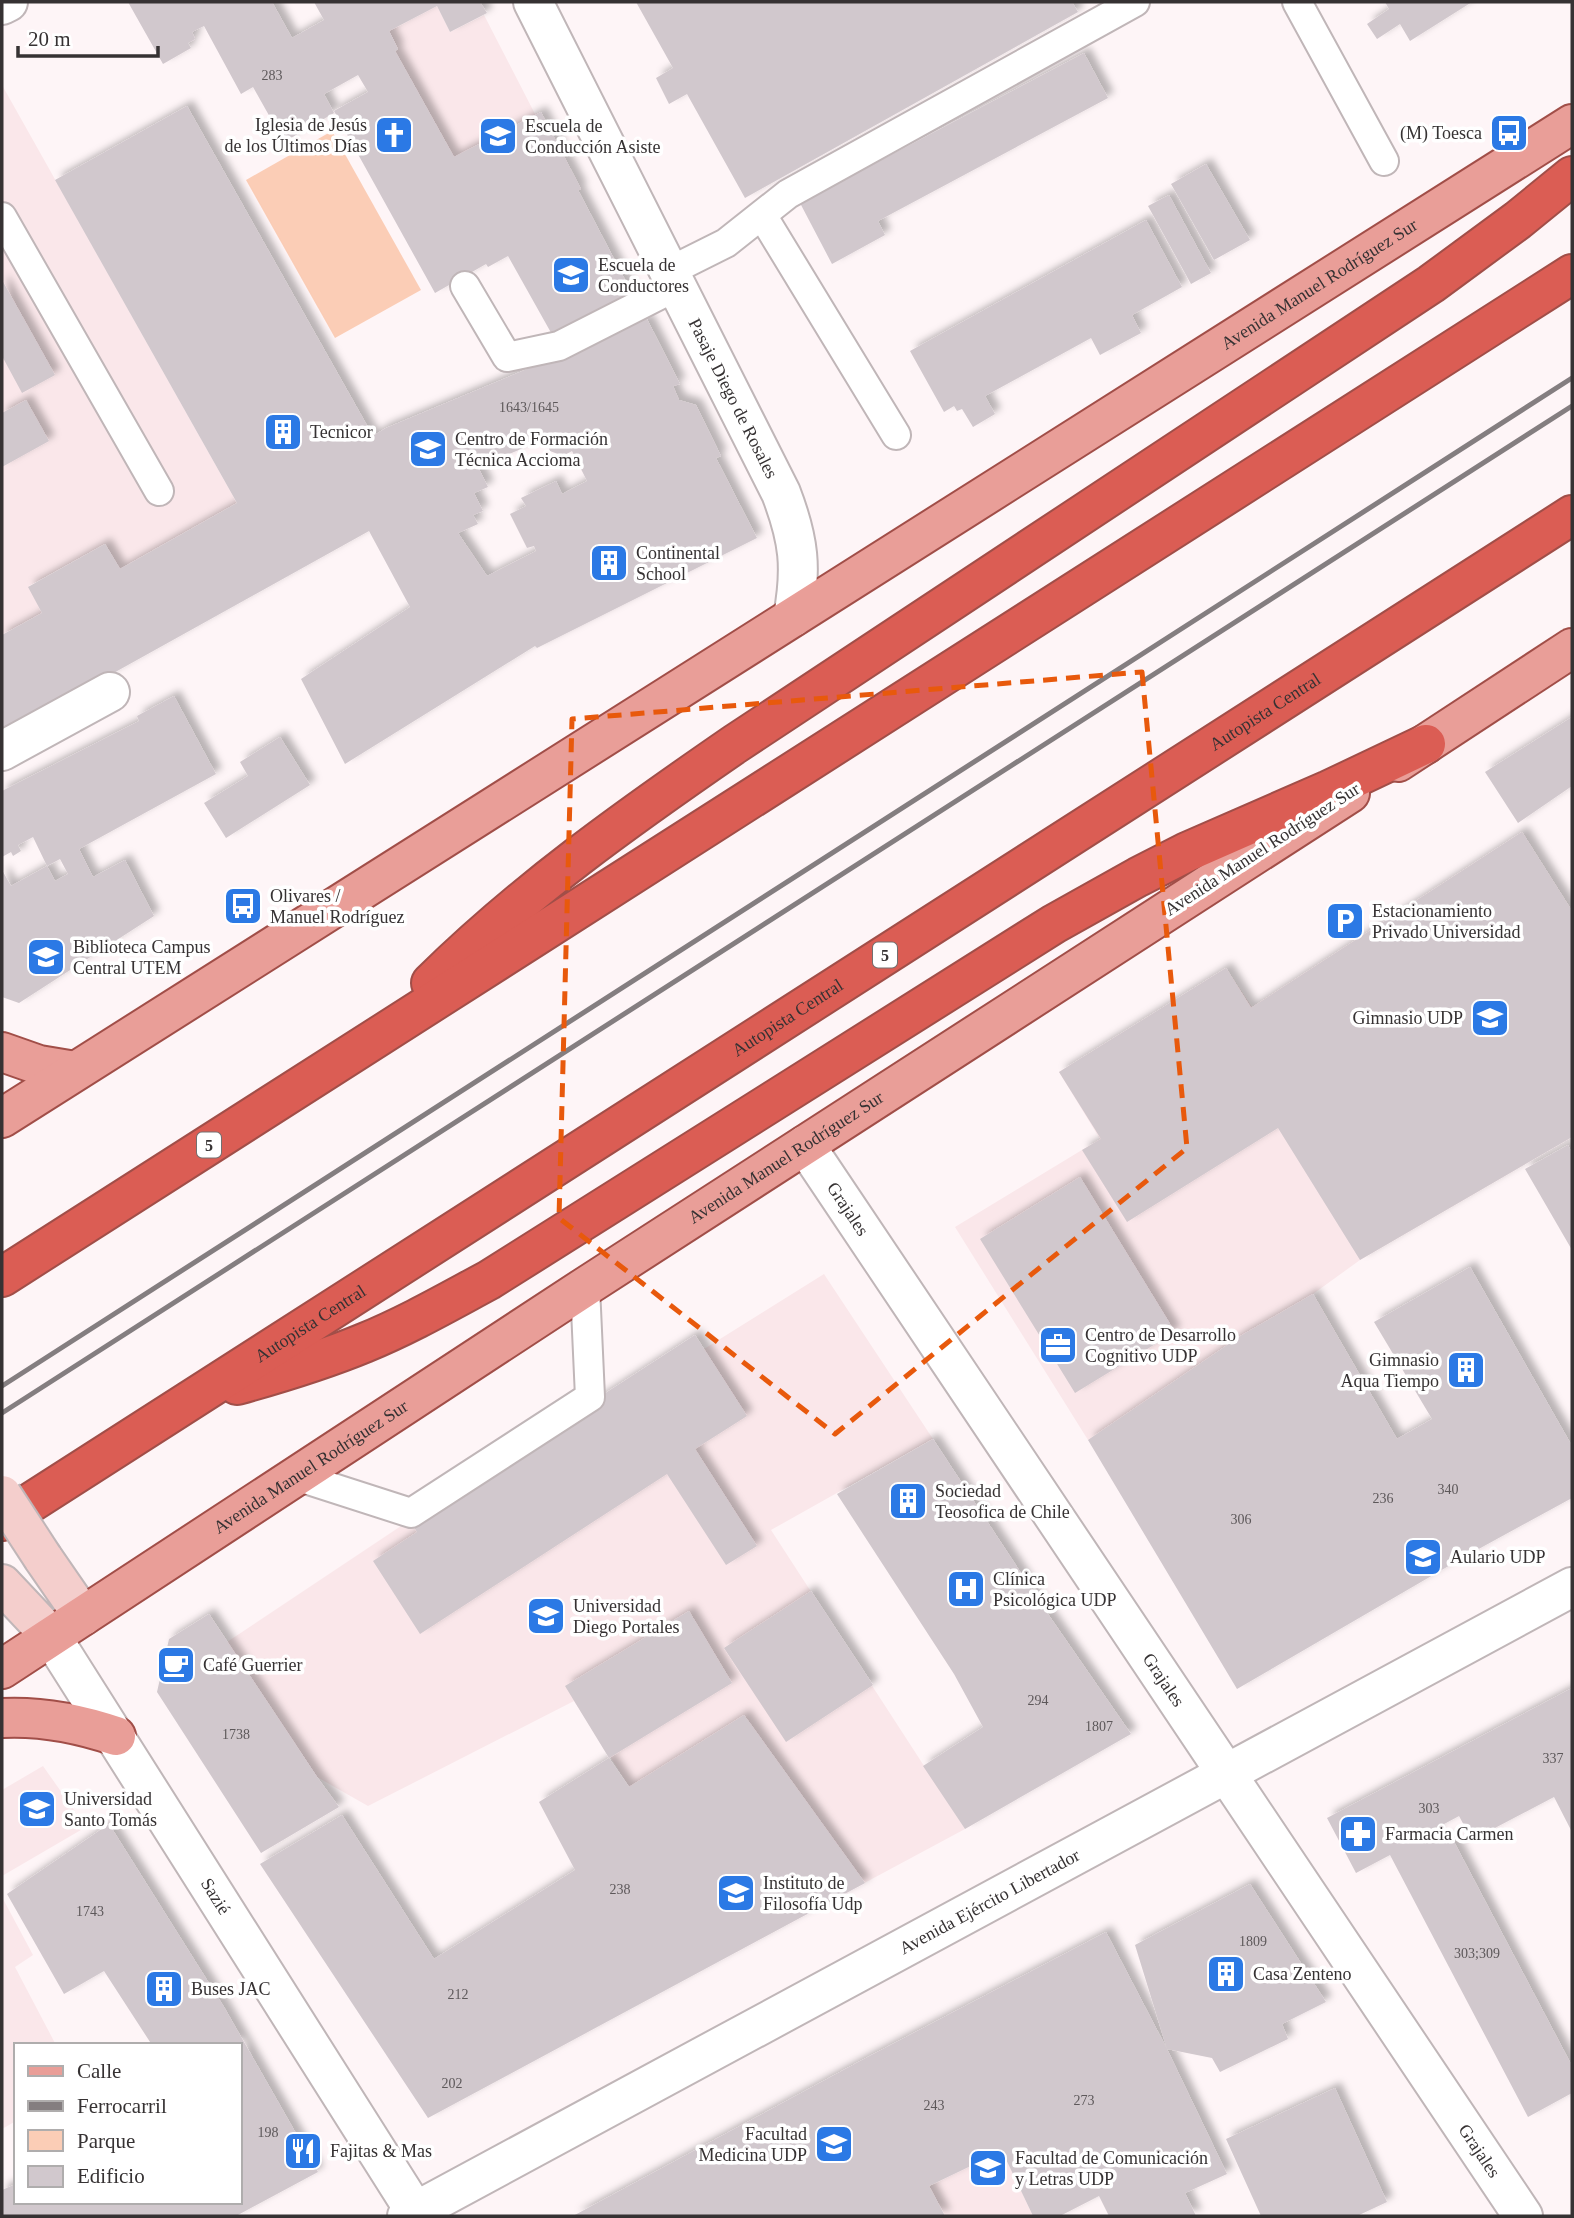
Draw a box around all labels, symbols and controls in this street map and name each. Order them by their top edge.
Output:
scale bar [18,14,158,58]
text: 20 m [28,27,71,51]
house number: 283 [262,68,283,83]
bus stop icon: (M) Toesca [1488,112,1530,154]
church icon: Iglesia de Jesús de los Últimos Días [373,114,415,156]
place label: Iglesia de Jesús de los Últimos Días [225,115,367,156]
school or university icon: Escuela de Conducción Asiste [477,115,519,157]
place label: Escuela de Conducción Asiste [525,116,661,157]
place label: (M) Toesca [1400,123,1482,144]
street label: Avenida Manuel Rodríguez Sur [1217,215,1421,354]
school or university icon: Escuela de Conductores [550,254,592,296]
place label: Escuela de Conductores [598,255,689,296]
street label: Pasaje Diego de Rosales [684,315,782,482]
house number: 1643/1645 [499,400,559,415]
building icon: Tecnicor [262,411,304,453]
place label: Tecnicor [310,422,373,442]
school or university icon: Centro de Formación Técnica Accioma [407,428,449,470]
place label: Centro de Formación Técnica Accioma [455,429,608,470]
building icon: Continental School [588,542,630,584]
place label: Continental School [636,543,720,584]
street label: Autopista Central [1206,669,1324,755]
street label: Avenida Manuel Rodríguez Sur [1161,778,1363,920]
bus stop icon: Olivares / Manuel Rodríguez [222,885,264,927]
place label: Olivares / Manuel Rodríguez [270,886,404,927]
parking icon: Estacionamiento Privado Universidad [1324,900,1366,942]
place label: Estacionamiento Privado Universidad [1372,901,1520,942]
school or university icon: Biblioteca Campus Central UTEM [25,936,67,978]
place label: Biblioteca Campus Central UTEM [73,937,210,978]
road number: 5 [873,942,897,967]
street label: Autopista Central [728,975,847,1060]
school or university icon: Gimnasio UDP [1469,997,1511,1039]
place label: Gimnasio UDP [1352,1008,1463,1028]
street label: Avenida Manuel Rodríguez Sur [684,1087,887,1228]
road number: 5 [197,1133,221,1158]
street label: Grajales [823,1178,873,1239]
street label: Autopista Central [251,1281,369,1366]
office icon: Centro de Desarrollo Cognitivo UDP [1037,1324,1079,1366]
place label: Centro de Desarrollo Cognitivo UDP [1085,1325,1236,1366]
building icon: Gimnasio Aqua Tiempo [1445,1349,1487,1391]
place label: Gimnasio Aqua Tiempo [1340,1350,1439,1391]
street label: Avenida Manuel Rodríguez Sur [210,1396,412,1538]
building icon: Sociedad Teosofica de Chile [887,1480,929,1522]
place label: Sociedad Teosofica de Chile [935,1481,1070,1522]
house number: 340 [1438,1482,1459,1497]
house number: 236 [1373,1491,1394,1506]
house number: 306 [1231,1512,1252,1527]
school or university icon: Aulario UDP [1402,1536,1444,1578]
place label: Aulario UDP [1450,1547,1546,1567]
hospital icon: Clínica Psicológica UDP [945,1568,987,1610]
place label: Clínica Psicológica UDP [993,1569,1117,1610]
school or university icon: Universidad Diego Portales [525,1595,567,1637]
place label: Universidad Diego Portales [573,1596,679,1637]
cafe icon: Café Guerrier [155,1644,197,1686]
street label: Grajales [1139,1649,1189,1710]
place label: Café Guerrier [203,1655,302,1675]
house number: 294 [1028,1693,1049,1708]
house number: 1807 [1085,1719,1113,1734]
house number: 1738 [222,1727,250,1742]
house number: 337 [1543,1751,1564,1766]
school or university icon: Universidad Santo Tomás [16,1788,58,1830]
place label: Universidad Santo Tomás [64,1789,157,1830]
house number: 303 [1419,1801,1440,1816]
pharmacy icon: Farmacia Carmen [1337,1813,1379,1855]
place label: Farmacia Carmen [1385,1824,1513,1844]
street label: Avenida Ejército Libertador [896,1845,1083,1958]
school or university icon: Instituto de Filosofía Udp [715,1872,757,1914]
place label: Instituto de Filosofía Udp [763,1873,863,1914]
street label: Sazié [197,1874,235,1918]
house number: 238 [610,1882,631,1897]
house number: 1743 [76,1904,104,1919]
house number: 1809 [1239,1934,1267,1949]
house number: 303;309 [1454,1946,1500,1961]
building icon: Casa Zenteno [1205,1953,1247,1995]
place label: Casa Zenteno [1253,1964,1351,1984]
building icon: Buses JAC [143,1968,185,2010]
place label: Buses JAC [191,1979,271,1999]
house number: 212 [448,1987,469,2002]
legend [14,2043,242,2204]
text: Calle [77,2059,121,2083]
house number: 202 [442,2076,463,2091]
house number: 273 [1074,2093,1095,2108]
text: Ferrocarril [77,2094,167,2118]
house number: 243 [924,2098,945,2113]
street label: Grajales [1454,2120,1504,2181]
school or university icon: Facultad Medicina UDP [813,2123,855,2165]
place label: Facultad Medicina UDP [699,2124,807,2165]
house number: 198 [258,2125,279,2140]
text: Parque [77,2129,135,2153]
restaurant icon: Fajitas & Mas [282,2130,324,2172]
place label: Fajitas & Mas [330,2141,432,2161]
school or university icon: Facultad de Comunicación y Letras UDP [967,2147,1009,2189]
place label: Facultad de Comunicación y Letras UDP [1015,2148,1208,2189]
text: Edificio [77,2164,145,2188]

